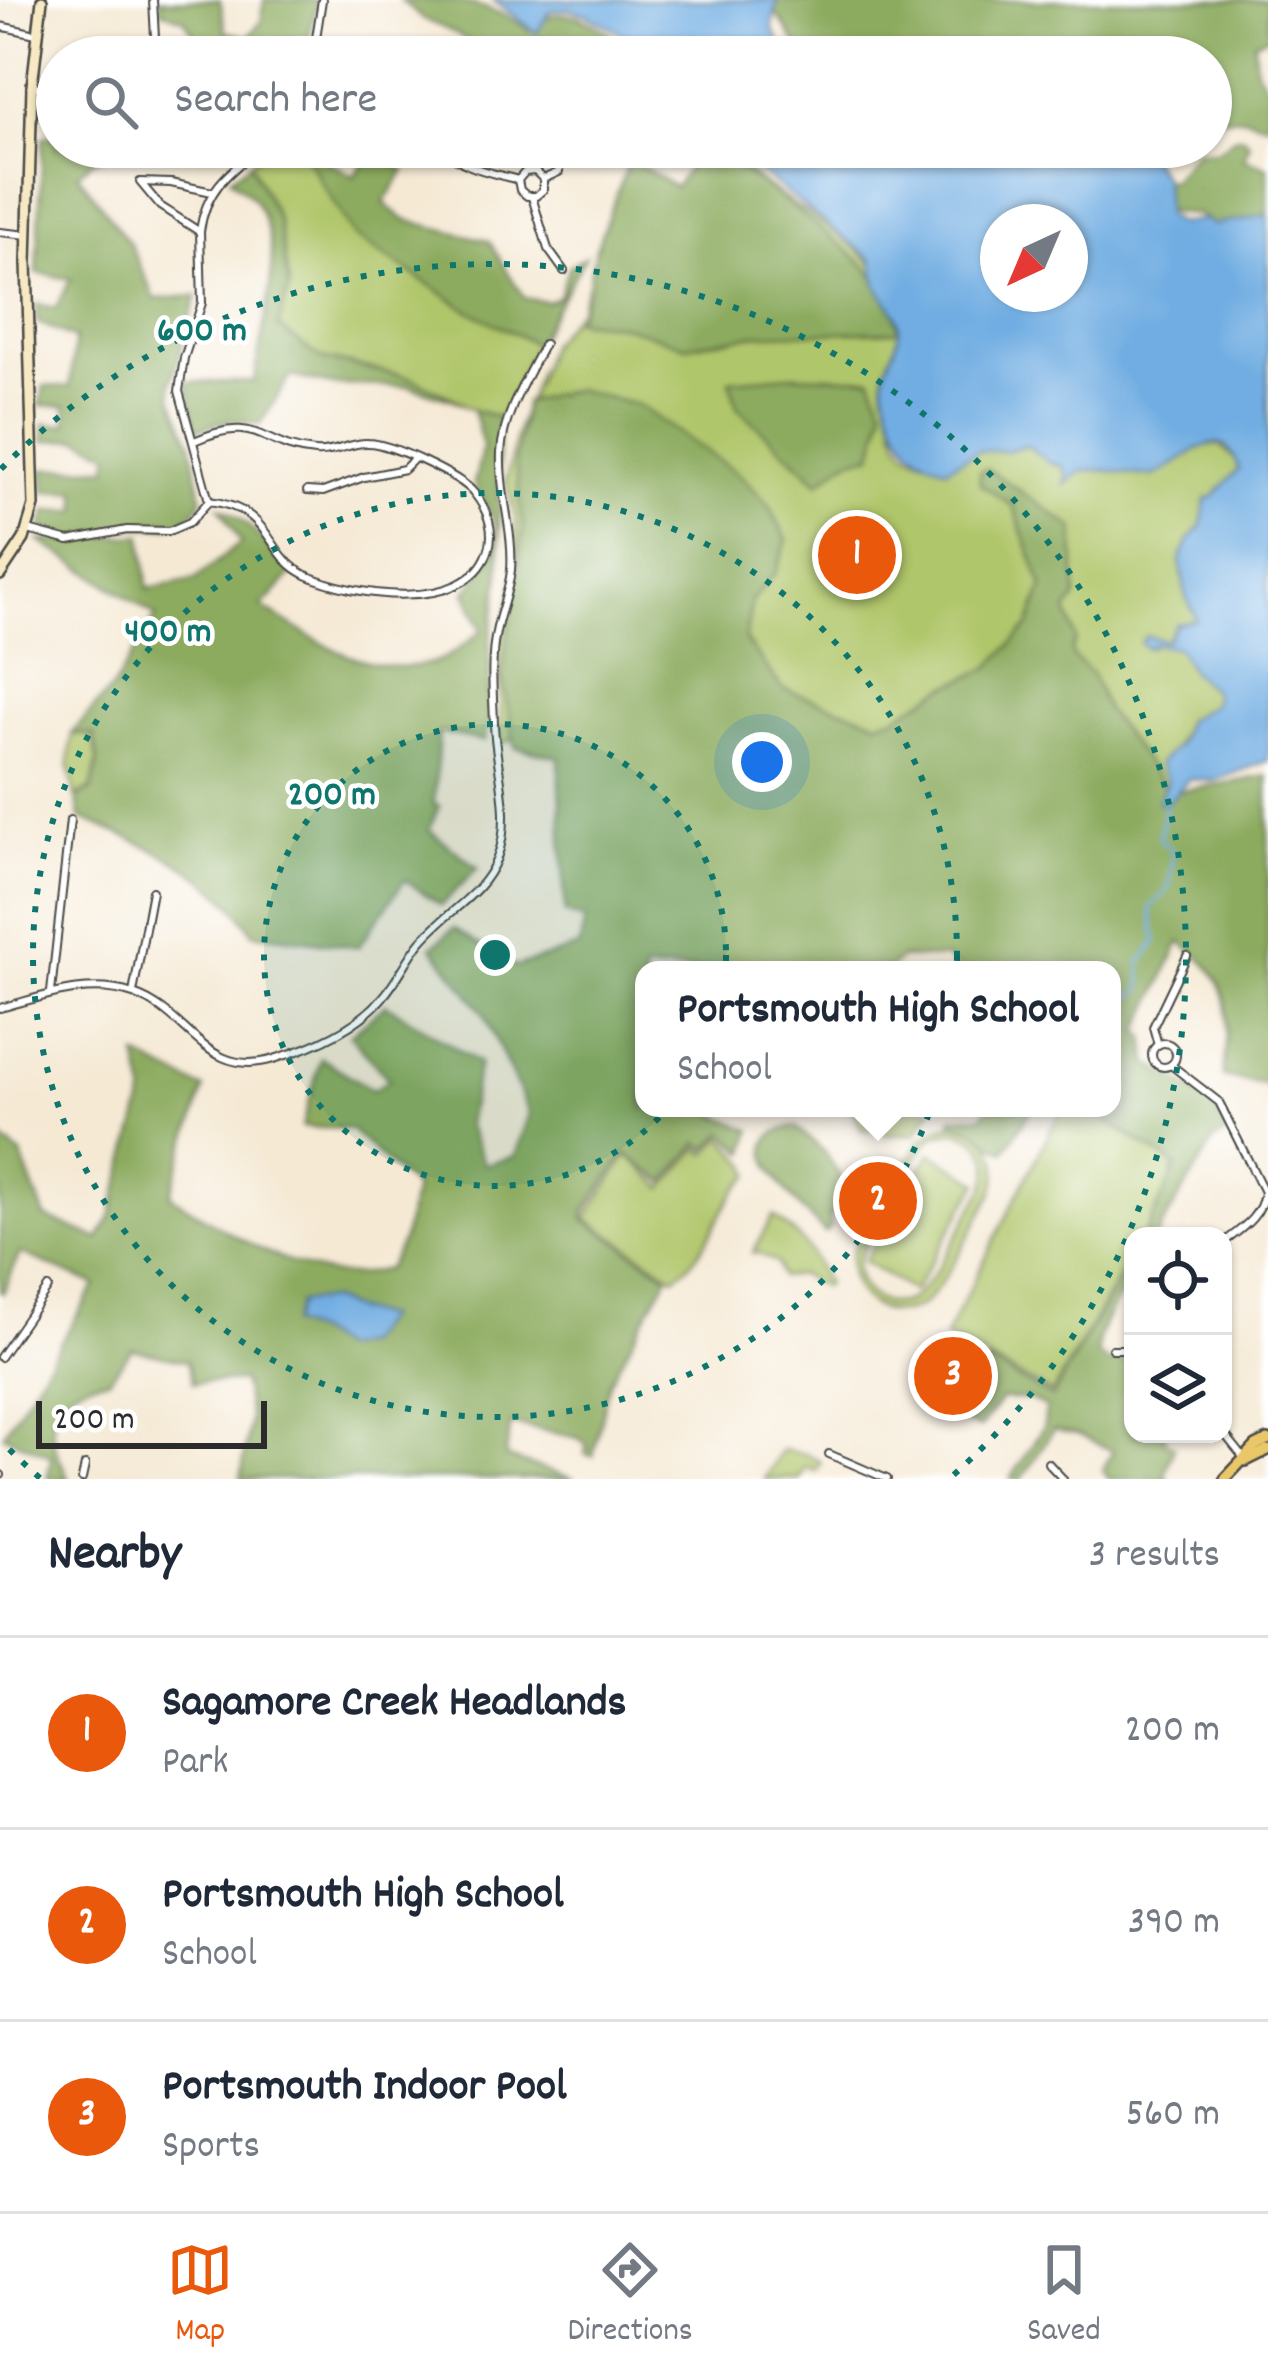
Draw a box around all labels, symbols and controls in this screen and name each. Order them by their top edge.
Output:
search box [36,36,1232,168]
icon: search [78,69,144,135]
text: Search here [174,70,377,134]
north arrow [980,204,1088,312]
text: 600 m [157,307,247,359]
pin: 1 [818,510,896,600]
text: 400 m [124,608,212,660]
your location [732,732,792,792]
text: 200 m [288,771,376,823]
centre of rings [474,934,516,976]
popup [635,961,1121,1117]
text: Portsmouth High School [677,980,1079,1044]
text: School [677,1044,772,1099]
pin: 2 [839,1156,917,1246]
map controls [1124,1227,1232,1443]
button: locate [1124,1227,1232,1335]
pin: 3 [914,1331,992,1421]
button: layers [1124,1335,1232,1443]
scale bar [36,1395,267,1448]
text: 200 m [54,1398,135,1445]
text: Nearby [48,1521,181,1593]
text: 3 results [1089,1530,1220,1585]
text: Sagamore Creek Headlands [162,1673,627,1737]
text: 1 [83,1705,91,1760]
text: 200 m [1125,1705,1220,1760]
text: Park [162,1737,228,1792]
text: Portsmouth High School [162,1865,564,1929]
text: 2 [78,1897,96,1952]
text: 390 m [1128,1897,1220,1952]
text: School [162,1929,257,1984]
text: Portsmouth Indoor Pool [162,2057,567,2121]
text: 3 [78,2089,96,2144]
text: 560 m [1126,2089,1220,2144]
text: Sports [162,2121,260,2176]
tab: Map [167,2237,233,2356]
tab: Directions [568,2237,693,2356]
tab: Saved [1027,2237,1101,2356]

